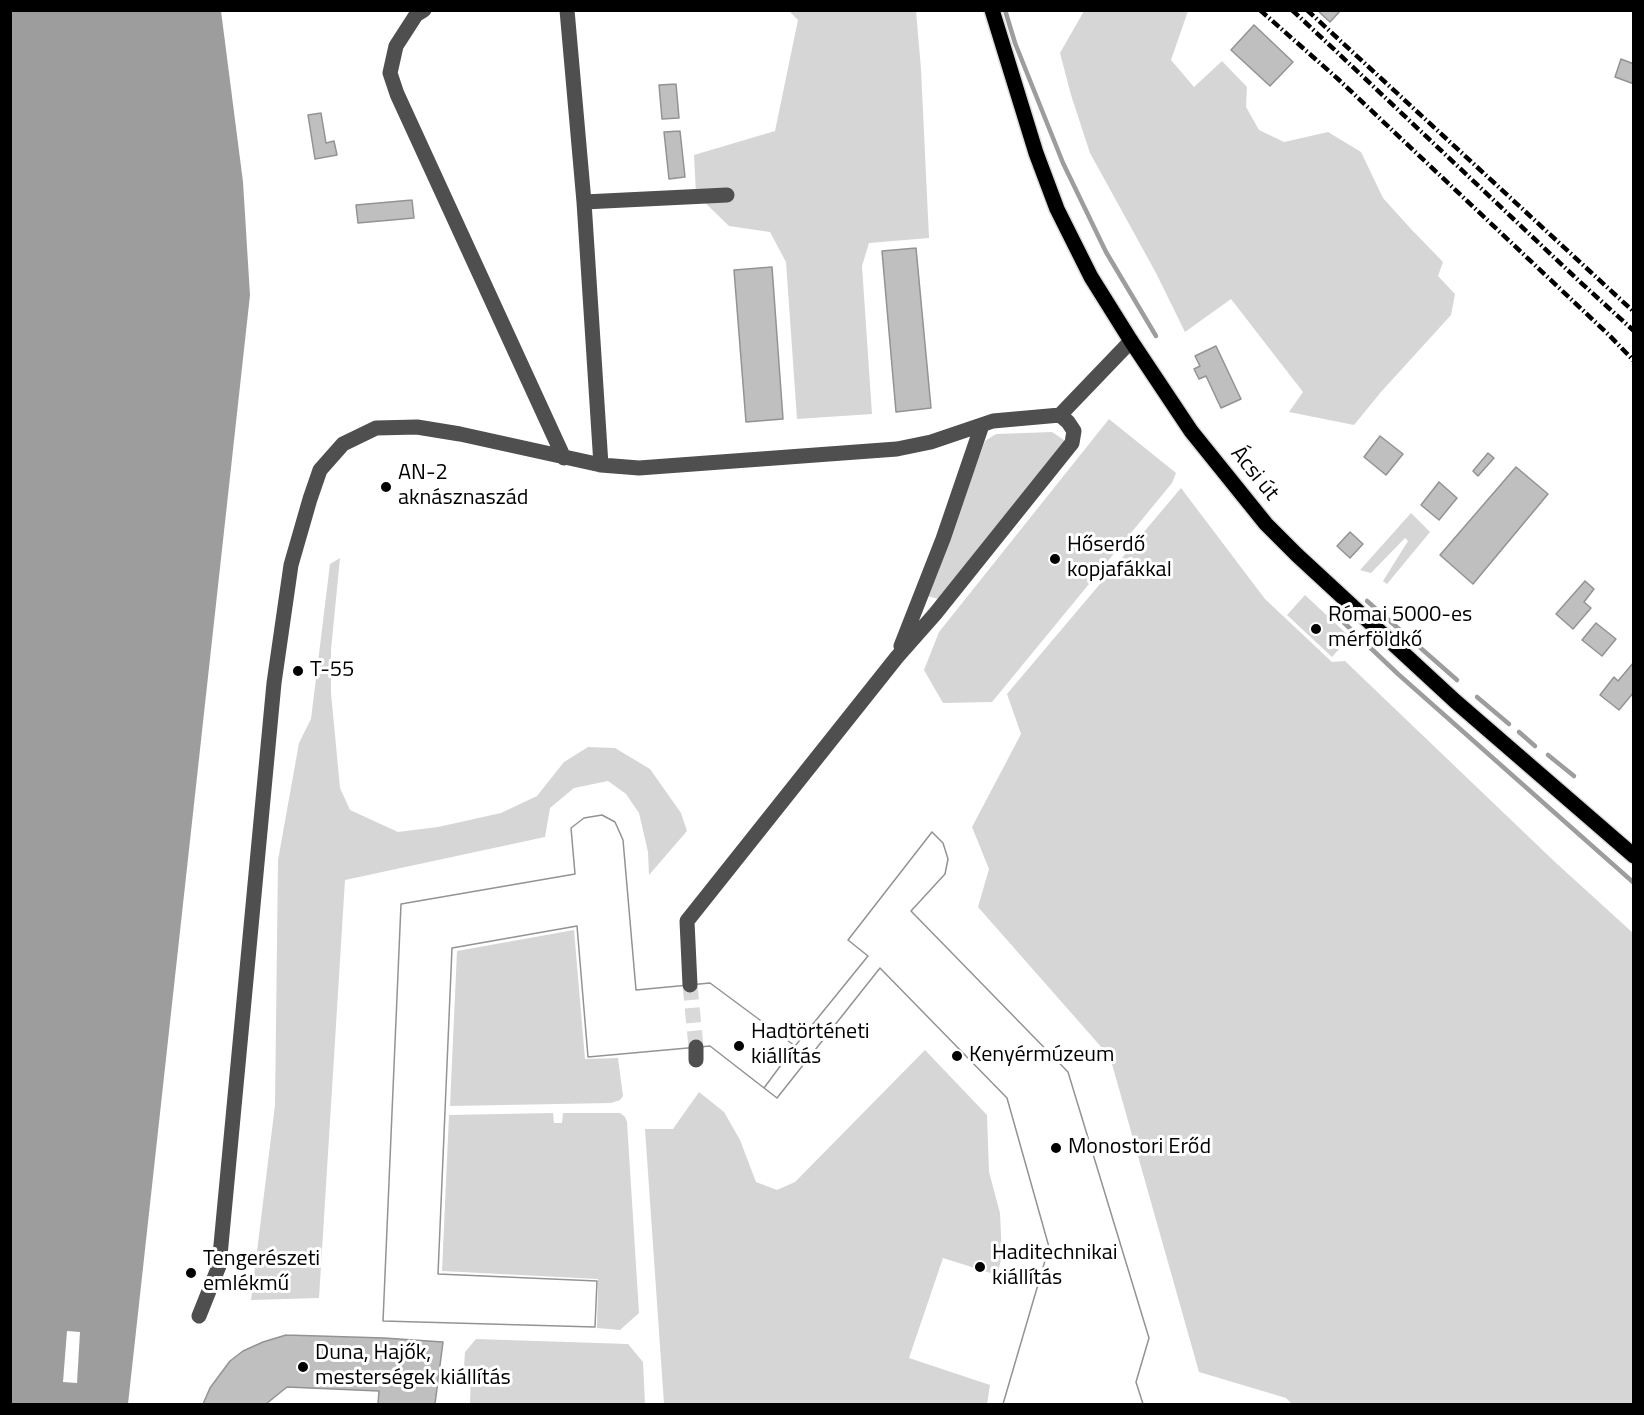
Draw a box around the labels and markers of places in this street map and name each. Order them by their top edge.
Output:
place label: AN-2 aknásznaszád [398,461,528,512]
marker: AN-2 aknásznaszád [379,480,393,494]
place label: Hőserdő kopjafákkal [1067,533,1172,584]
marker: Hőserdő kopjafákkal [1048,552,1062,566]
place label: Római 5000-es mérföldkő [1328,603,1472,654]
marker: Római 5000-es mérföldkő [1309,622,1323,636]
place label: T-55 [310,658,354,684]
marker: T-55 [291,664,305,678]
place label: Hadtörténeti kiállítás [751,1020,870,1072]
marker: Hadtörténeti kiállítás [732,1039,746,1053]
place label: Kenyérmúzeum [969,1043,1114,1069]
marker: Kenyérmúzeum [950,1049,964,1063]
place label: Monostori Erőd [1068,1135,1211,1161]
marker: Monostori Erőd [1049,1141,1063,1155]
place label: Haditechnikai kiállítás [992,1241,1118,1292]
place label: Tengerészeti emlékmű [203,1247,320,1298]
marker: Haditechnikai kiállítás [973,1260,987,1274]
marker: Tengerészeti emlékmű [184,1266,198,1280]
place label: Duna, Hajők, mesterségek kiállítás [315,1341,511,1392]
marker: Duna, Hajők, mesterségek kiállítás [296,1360,310,1374]

